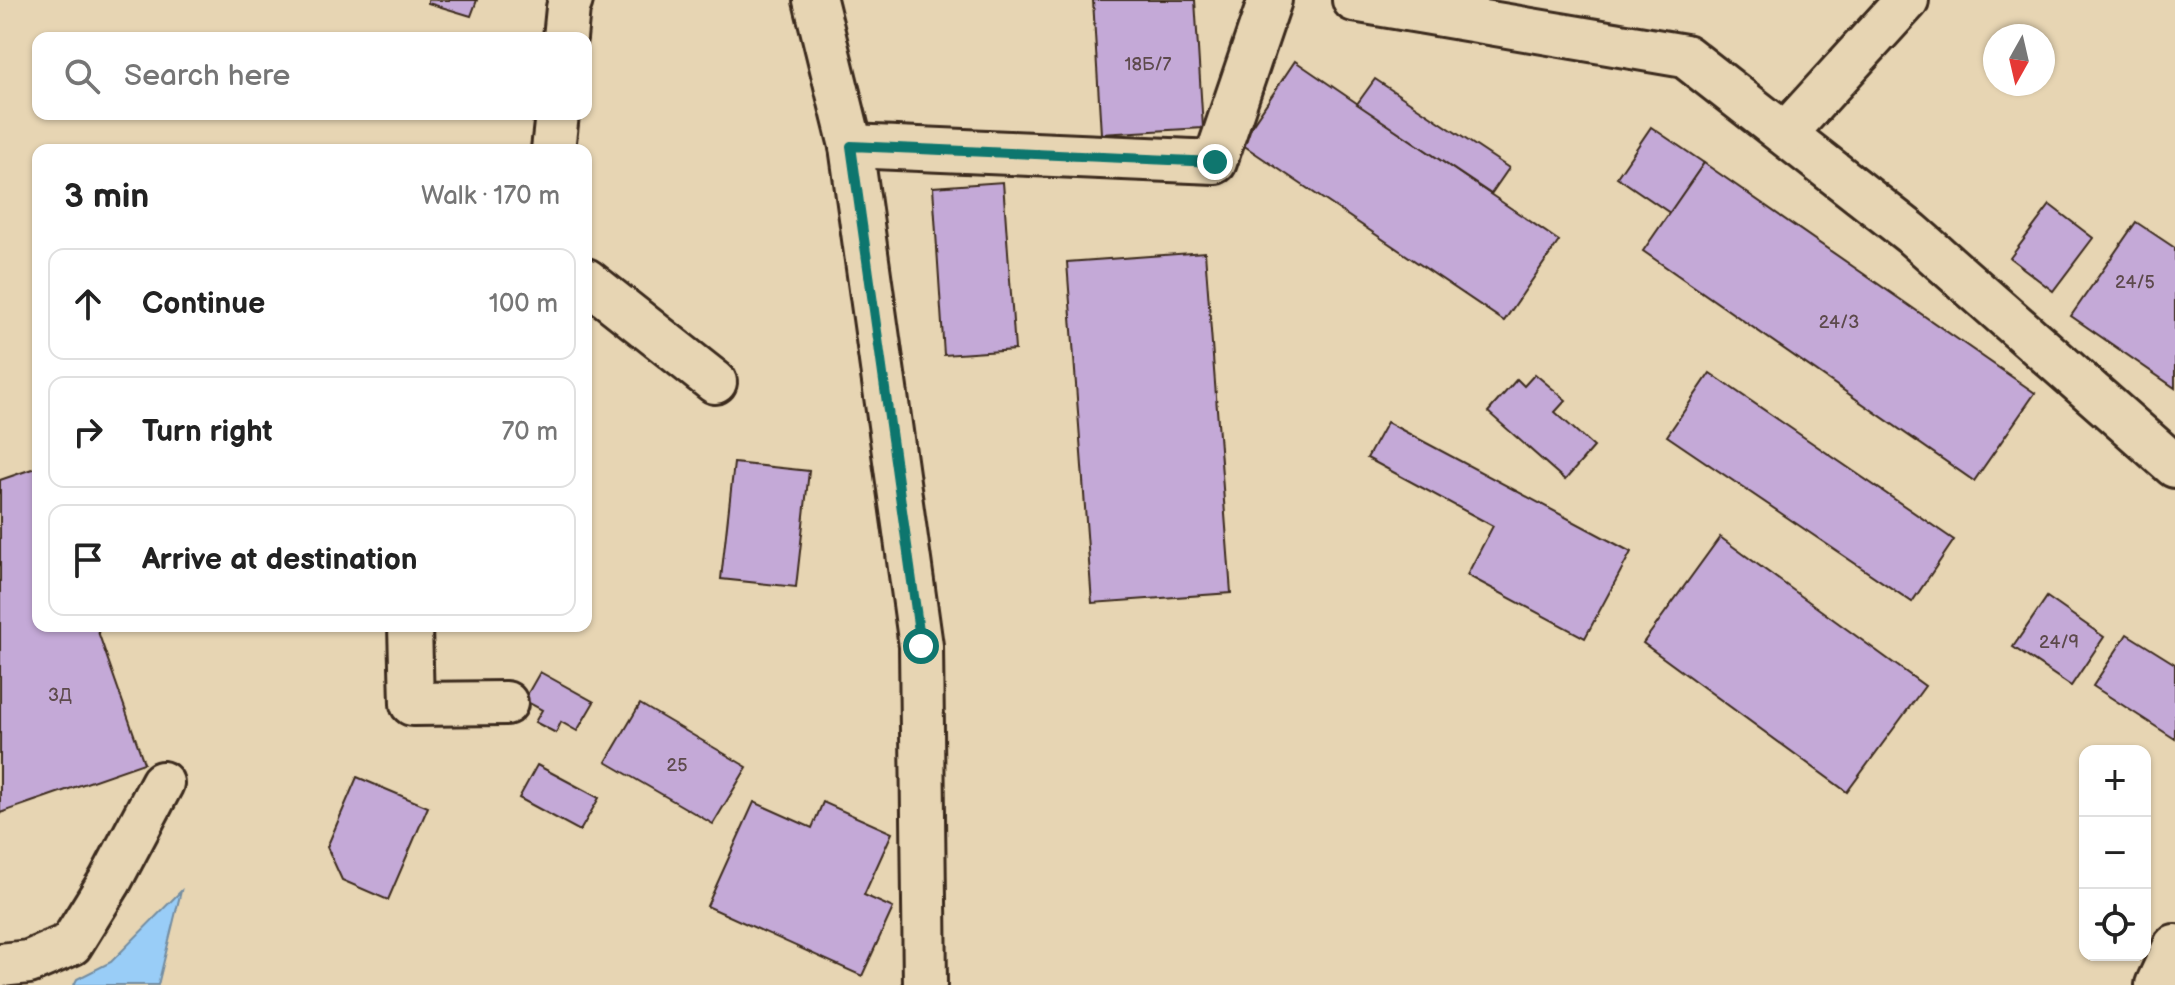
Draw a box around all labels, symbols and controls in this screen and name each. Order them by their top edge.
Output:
north arrow [1983,24,2055,96]
search box [32,32,592,120]
icon: search [60,54,104,98]
house number: 18Б/7 [1125,54,1172,75]
text: Search here [124,58,290,94]
route end [1197,144,1233,180]
text: 3 min [64,176,149,217]
text: Walk · 170 m [421,181,560,212]
house number: 24/5 [2115,272,2155,293]
icon: ahead [66,282,110,326]
text: Continue [142,286,265,322]
text: 100 m [489,289,558,320]
house number: 24/3 [1819,312,1859,333]
icon: right [66,410,110,454]
text: Turn right [142,414,273,450]
text: 70 m [501,417,558,448]
icon: arrive [66,538,110,582]
text: Arrive at destination [142,542,418,578]
route start [903,628,939,664]
house number: 24/9 [2039,632,2079,653]
house number: 3Д [48,685,72,706]
map controls [2079,745,2151,961]
button: + [2079,745,2151,817]
house number: 25 [667,755,687,776]
button: − [2079,817,2151,889]
button: locate [2079,889,2151,961]

